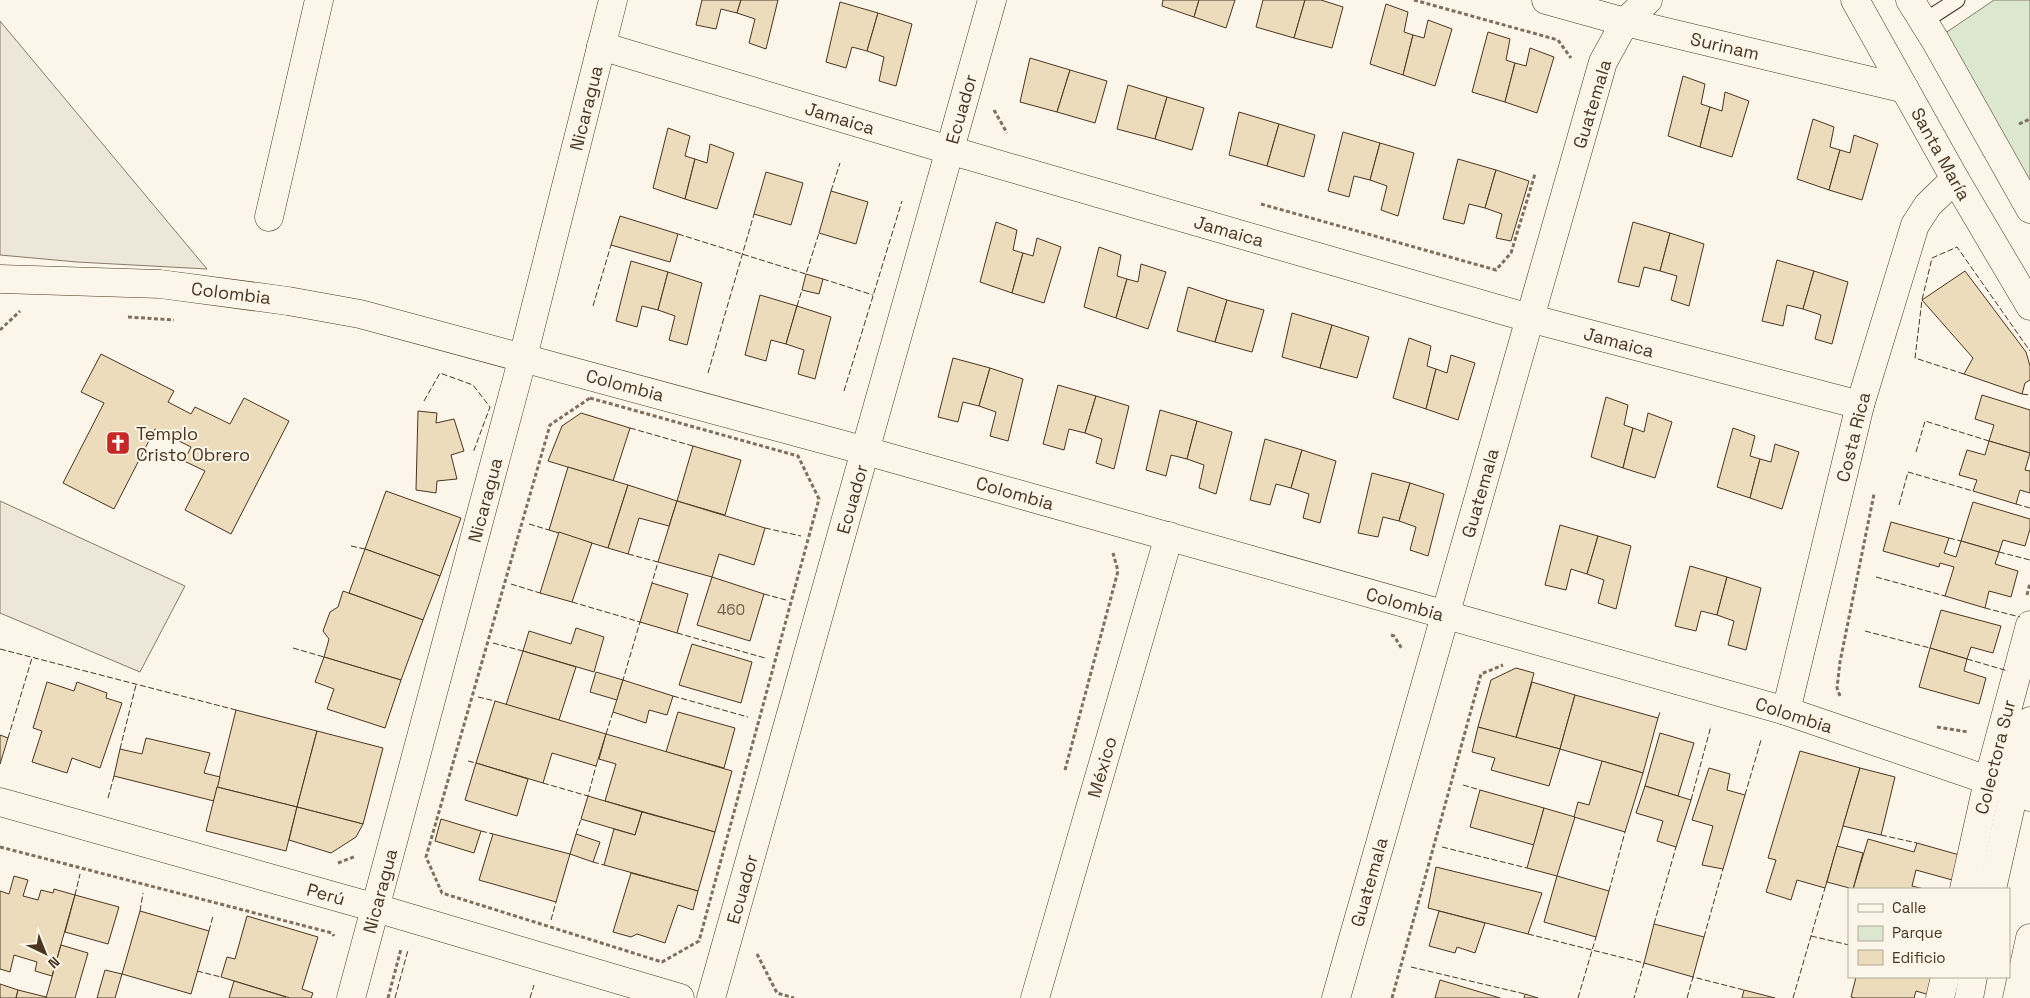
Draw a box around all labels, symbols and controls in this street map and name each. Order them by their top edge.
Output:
street label: Surinam [1688,27,1762,65]
street label: Guatemala [1568,57,1616,151]
street label: Nicaragua [564,63,608,153]
street label: Ecuador [940,71,982,147]
street label: Jamaica [802,96,878,140]
street label: Santa María [1906,103,1976,205]
street label: Jamaica [1191,210,1267,252]
street label: Colombia [190,277,272,309]
street label: Jamaica [1581,322,1657,362]
street label: Colombia [583,364,667,406]
street label: Costa Rica [1831,390,1875,484]
place label: Templo Cristo Obrero [136,422,250,466]
church icon: Templo Cristo Obrero [105,430,131,456]
street label: Guatemala [1456,446,1504,540]
street label: Nicaragua [463,455,507,545]
street label: Ecuador [831,461,873,537]
street label: Colombia [973,471,1057,515]
street label: Colombia [1363,582,1447,626]
house number: 460 [717,600,745,619]
street label: Colombia [1752,692,1836,738]
street label: Colectora Sur [1970,697,2020,817]
street label: México [1082,734,1122,800]
street label: Guatemala [1345,835,1393,929]
street label: Nicaragua [358,846,402,936]
street label: Ecuador [721,851,763,927]
street label: Perú [304,878,348,910]
legend [1848,888,2010,978]
text: Calle [1892,898,1927,917]
text: Parque [1892,923,1943,942]
north arrow [20,928,70,978]
text: Edificio [1892,948,1946,967]
text: N [44,953,63,972]

